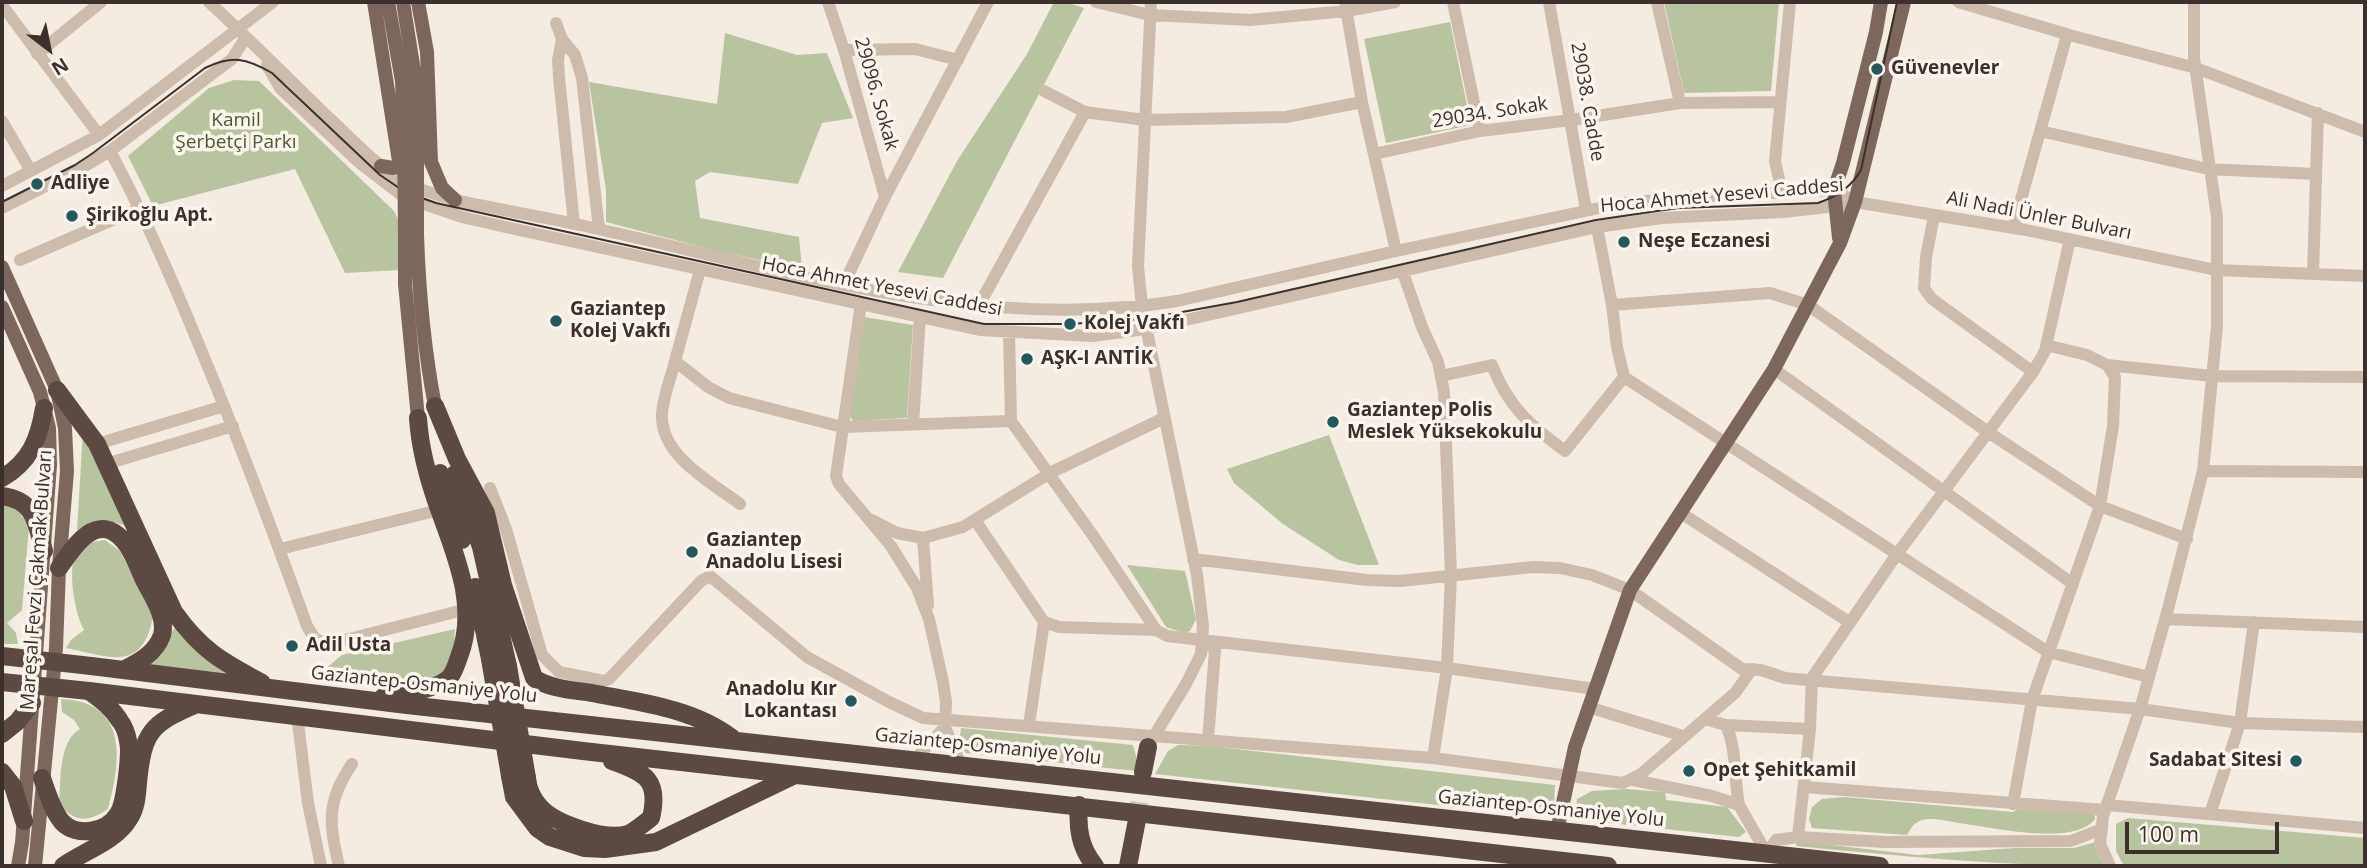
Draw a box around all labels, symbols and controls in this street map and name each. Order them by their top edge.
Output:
north arrow [14,14,84,84]
street label: 29096. Sokak [849,35,903,153]
street label: 29038. Cadde [1565,41,1609,163]
text: N [47,52,74,82]
place label: Güvenevler [1891,58,1999,80]
marker: Güvenevler [1869,61,1885,77]
street label: 29034. Sokak [1431,93,1549,133]
park label: Kamil Şerbetçi Parkı [175,110,297,154]
place label: Adliye [51,173,110,195]
street label: Hoca Ahmet Yesevi Caddesi [1599,174,1845,218]
marker: Adliye [29,176,45,192]
street label: Ali Nadi Ünler Bulvarı [1945,187,2133,245]
place label: Şirikoğlu Apt. [86,205,213,227]
marker: Şirikoğlu Apt. [64,208,80,224]
place label: Neşe Eczanesi [1638,231,1770,253]
marker: Neşe Eczanesi [1616,234,1632,250]
street label: Hoca Ahmet Yesevi Caddesi [760,253,1004,321]
place label: Gaziantep Kolej Vakfı [570,299,671,343]
marker: Gaziantep Kolej Vakfı [548,313,564,329]
place label: Kolej Vakfı [1084,313,1185,335]
marker: Kolej Vakfı [1062,316,1078,332]
place label: AŞK-I ANTİK [1041,348,1153,370]
marker: AŞK-I ANTİK [1019,351,1035,367]
place label: Gaziantep Polis Meslek Yüksekokulu [1347,400,1542,444]
marker: Gaziantep Polis Meslek Yüksekokulu [1325,414,1341,430]
street label: Mareşal Fevzi Çakmak Bulvarı [17,449,57,711]
place label: Gaziantep Anadolu Lisesi [706,530,843,574]
marker: Gaziantep Anadolu Lisesi [684,544,700,560]
place label: Adil Usta [306,635,391,657]
marker: Adil Usta [284,638,300,654]
street label: Gaziantep-Osmaniye Yolu [310,662,538,708]
place label: Anadolu Kır Lokantası [726,679,837,723]
marker: Anadolu Kır Lokantası [843,693,859,709]
street label: Gaziantep-Osmaniye Yolu [874,724,1102,770]
place label: Sadabat Sitesi [2149,750,2282,772]
marker: Sadabat Sitesi [2288,753,2304,769]
place label: Opet Şehitkamil [1703,760,1856,782]
marker: Opet Şehitkamil [1681,763,1697,779]
street label: Gaziantep-Osmaniye Yolu [1437,786,1665,832]
scale bar [2129,808,2283,852]
text: 100 m [2138,820,2199,848]

